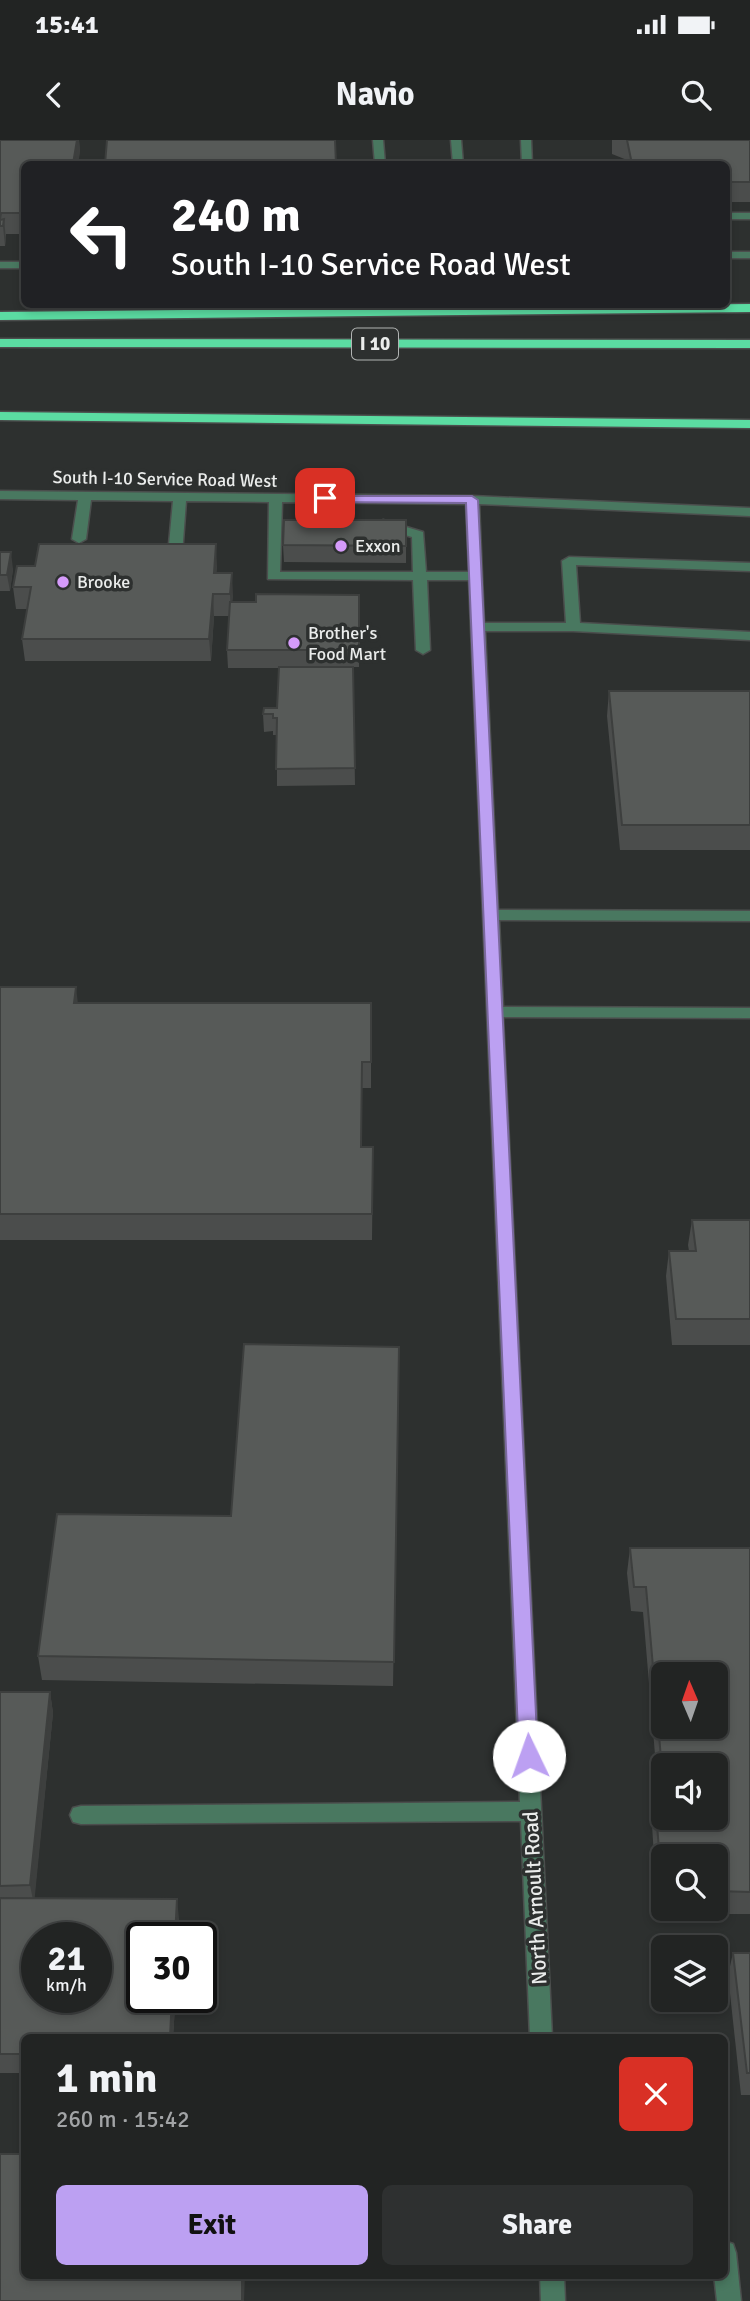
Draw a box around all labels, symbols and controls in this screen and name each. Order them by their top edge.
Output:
text: 15:41 [35,9,99,41]
text: Navio [335,75,415,114]
icon: back [35,76,73,114]
icon: search [677,76,715,114]
text: 240 m [171,185,301,245]
icon: left [56,189,147,280]
text: South I-10 Service Road West [171,245,571,284]
road number: I 10 [352,328,398,360]
street label: South I-10 Service Road West [52,466,278,492]
pin [295,468,355,528]
icon: arrive [306,479,344,517]
place label: Exxon [355,535,401,557]
marker: Exxon [333,538,349,554]
place label: Brooke [77,571,130,593]
marker: Brooke [55,574,71,590]
place label: Brother's Food Mart [308,622,386,665]
marker: Brother's Food Mart [286,635,302,651]
north arrow [651,1662,728,1740]
map controls [651,1662,728,2012]
position arrow [492,1719,566,1793]
button: sound [651,1753,728,1830]
street label: North Arnoult Road [517,1810,553,1986]
button: search [651,1844,728,1921]
speed limit sign: 30 [126,1922,217,2013]
button: layers [651,1935,728,2012]
text: 21 [48,1937,85,1980]
text: km/h [46,1974,87,1996]
text: 1 min [56,2053,157,2104]
button: close [619,2057,693,2131]
text: 260 m · 15:42 [56,2105,190,2134]
button: Exit [56,2185,368,2265]
button: Share [382,2185,693,2265]

